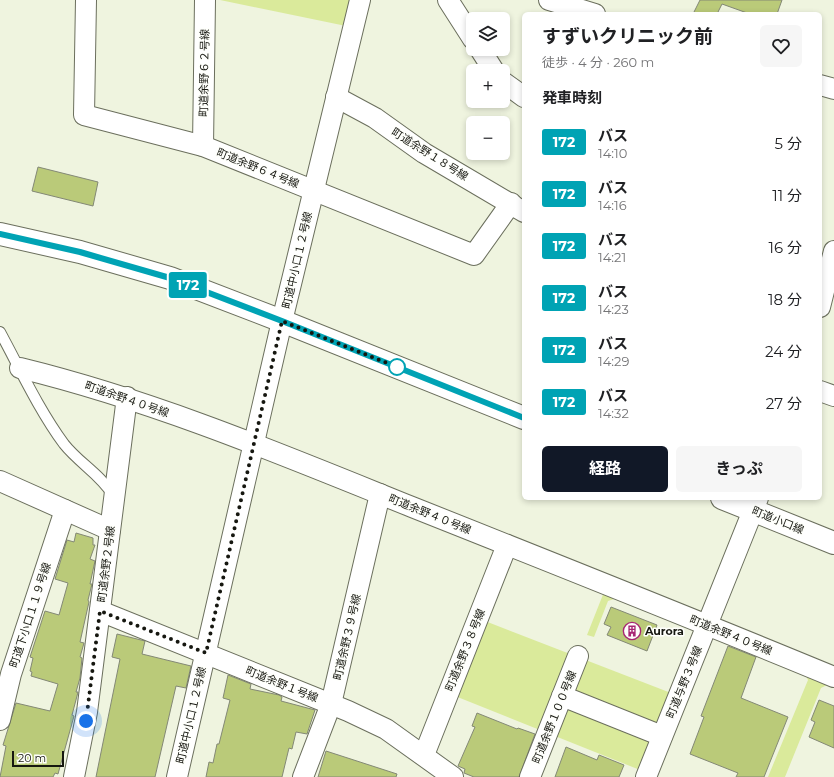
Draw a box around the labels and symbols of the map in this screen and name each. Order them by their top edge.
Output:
street label: 町道余野６２号線 [196,29,212,117]
street label: 町道余野１８号線 [389,125,471,183]
street label: 町道余野６４号線 [215,145,301,191]
street label: 町道中小口１２号線 [279,210,315,310]
line badge: 172 [165,272,211,298]
unlabelled marker [388,358,406,376]
street label: 町道余野４０号線 [83,378,171,420]
street label: 町道余野４０号線 [387,491,473,537]
street label: 町道小口線 [750,503,806,537]
street label: 町道余野２号線 [94,525,118,603]
street label: 町道下小口１１９号線 [6,561,54,669]
street label: 町道余野３９号線 [330,593,364,681]
street label: 町道余野３８号線 [442,607,488,693]
street label: 町道余野４０号線 [688,612,774,658]
building icon: Aurora [622,621,642,641]
place label: Aurora [644,624,684,638]
street label: 町道与野３号線 [663,644,705,720]
street label: 町道余野１号線 [244,663,320,705]
street label: 町道中小口１２号線 [173,665,209,765]
street label: 町道余野１００号線 [529,668,579,766]
your location [76,711,96,731]
scale bar [12,749,64,768]

